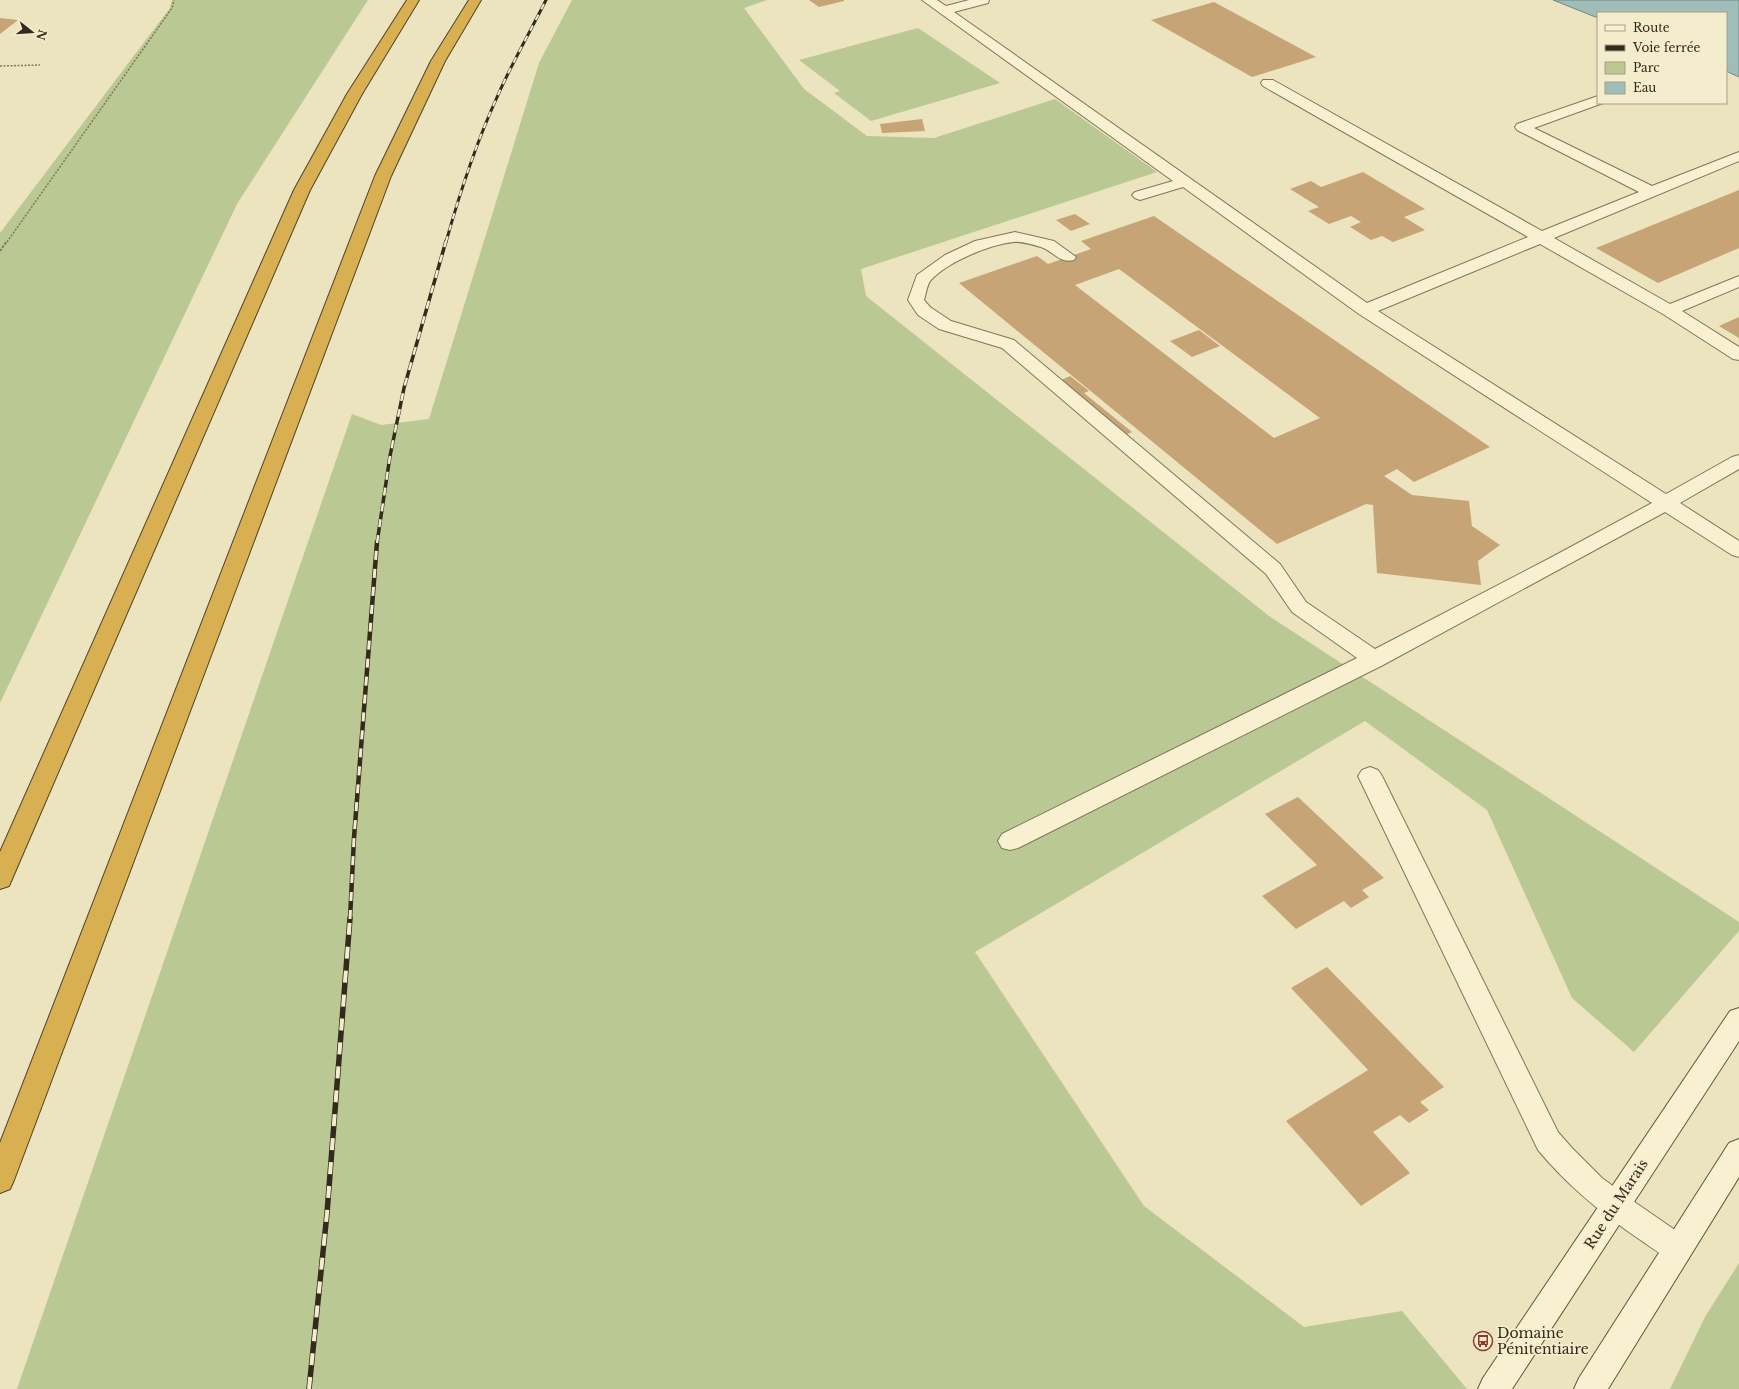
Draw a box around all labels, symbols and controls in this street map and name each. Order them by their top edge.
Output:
north arrow [12,12,52,52]
legend [1597,12,1727,104]
text: Route [1633,20,1670,35]
text: N [33,28,50,43]
text: Voie ferrée [1632,40,1701,55]
text: Parc [1633,60,1660,75]
text: Eau [1633,80,1656,95]
street label: Rue du Marais [1580,1156,1652,1252]
place label: Domaine Pénitentiaire [1497,1324,1589,1358]
bus stop icon: Domaine Pénitentiaire [1472,1330,1494,1352]

